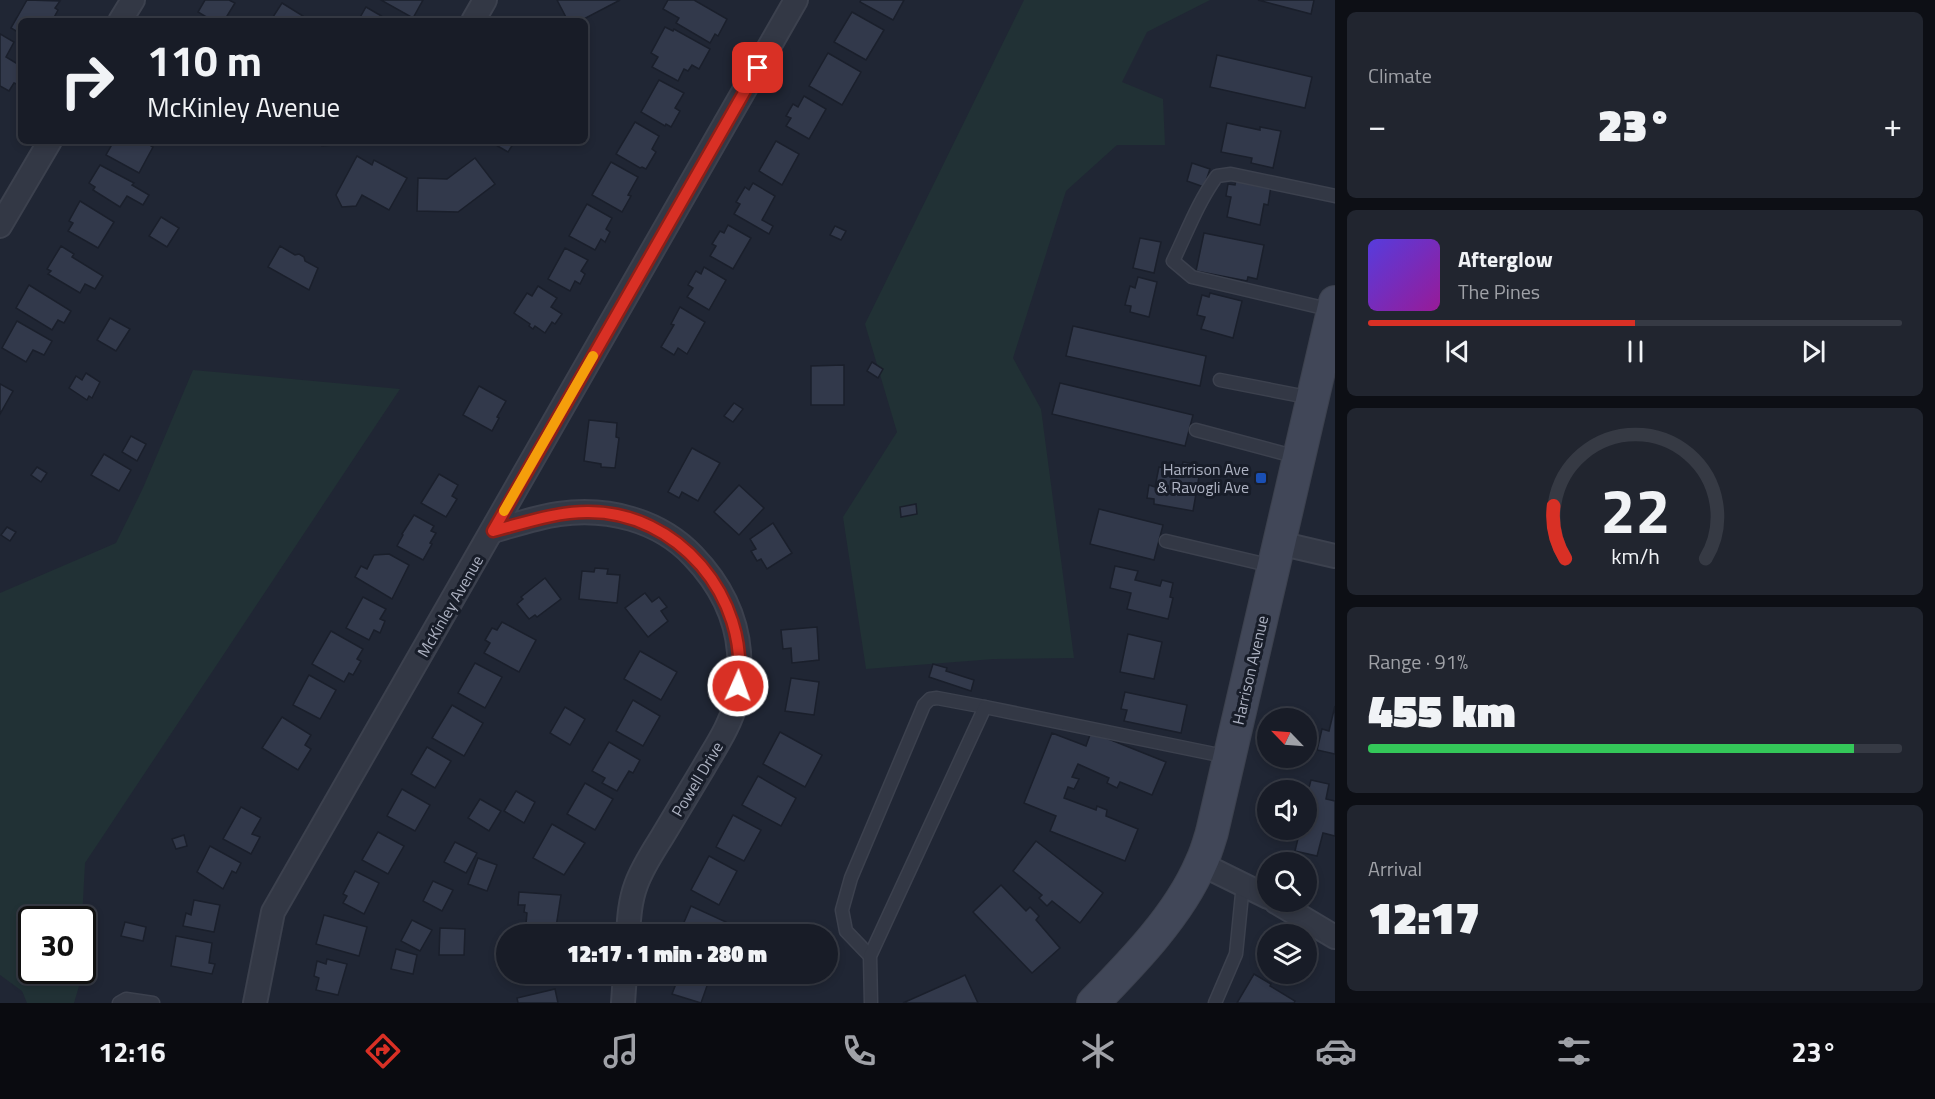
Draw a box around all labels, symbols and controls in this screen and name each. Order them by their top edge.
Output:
text: 110 m [147,28,262,92]
icon: right [48,42,126,120]
pin [732,42,783,93]
icon: arrive [741,51,774,84]
text: Climate [1368,60,1432,91]
text: McKinley Avenue [147,86,340,127]
text: 23° [1598,90,1672,158]
text: − [1368,100,1386,150]
text: + [1884,100,1902,150]
text: Afterglow [1458,242,1553,276]
text: The Pines [1458,276,1540,307]
icon: previous [1441,335,1474,368]
icon: pause [1619,335,1652,368]
icon: next [1797,335,1830,368]
place label: Harrison Ave & Ravogli Ave [1157,457,1249,499]
text: 22 [1600,462,1670,557]
marker: Harrison Ave & Ravogli Ave [1254,471,1268,485]
text: km/h [1611,540,1659,572]
street label: McKinley Avenue [411,550,489,662]
street label: Harrison Avenue [1226,613,1274,727]
text: Range · 91% [1368,646,1468,677]
position arrow [706,654,770,718]
text: 455 km [1368,676,1516,744]
north arrow [1257,708,1317,768]
map controls [1257,708,1317,984]
street label: Powell Drive [665,737,729,821]
button: sound [1257,780,1317,840]
button: search [1257,852,1317,912]
text: Arrival [1368,853,1422,884]
text: 12:17 [1368,883,1480,951]
speed limit sign: 30 [18,906,96,984]
button: layers [1257,924,1317,984]
text: 12:17 · 1 min · 280 m [567,937,767,971]
icon: directions [362,1030,404,1072]
icon: music [600,1030,642,1072]
icon: phone [838,1030,880,1072]
icon: climate [1077,1030,1119,1072]
icon: car [1315,1030,1357,1072]
icon: filters [1553,1030,1595,1072]
text: 12:16 [98,1031,166,1072]
text: 23° [1791,1031,1837,1072]

